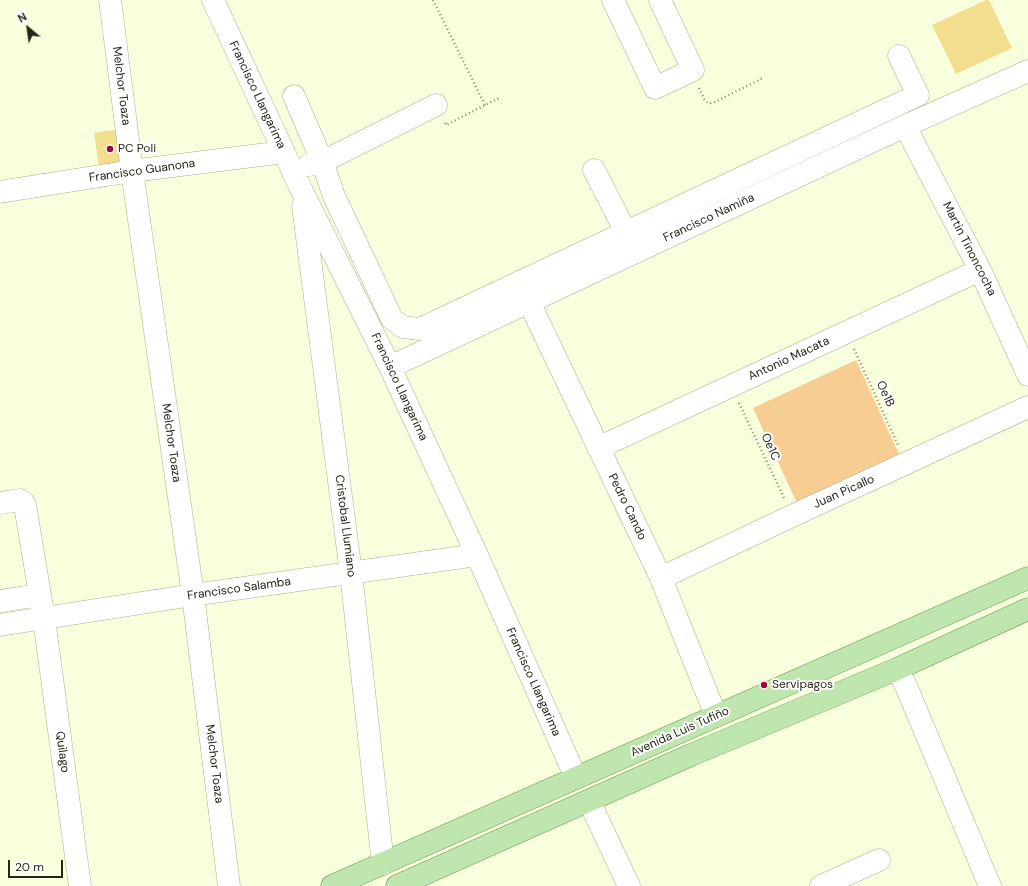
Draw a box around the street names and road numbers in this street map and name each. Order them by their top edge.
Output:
street label: Francisco Llangarima [226,39,288,151]
street label: Melchor Toaza [109,46,133,126]
street label: Francisco Guanona [88,156,196,186]
street label: Francisco Namiña [661,191,757,245]
street label: Martin Tinoncocha [939,200,999,298]
street label: Francisco Llangarima [368,331,430,443]
street label: Antonio Macata [746,334,832,384]
street label: Oe1B [873,379,897,409]
street label: Melchor Toaza [158,403,184,483]
street label: Oe1C [757,431,783,463]
street label: Pedro Cando [605,471,649,543]
street label: Juan Picallo [811,472,877,512]
street label: Cristobal Llumiano [332,474,358,578]
street label: Francisco Salamba [186,575,292,603]
street label: Francisco Llangarima [503,625,563,739]
street label: Avenida Luis Tufiño [629,704,731,760]
street label: Melchor Toaza [202,724,226,804]
street label: Quilago [52,730,72,774]

